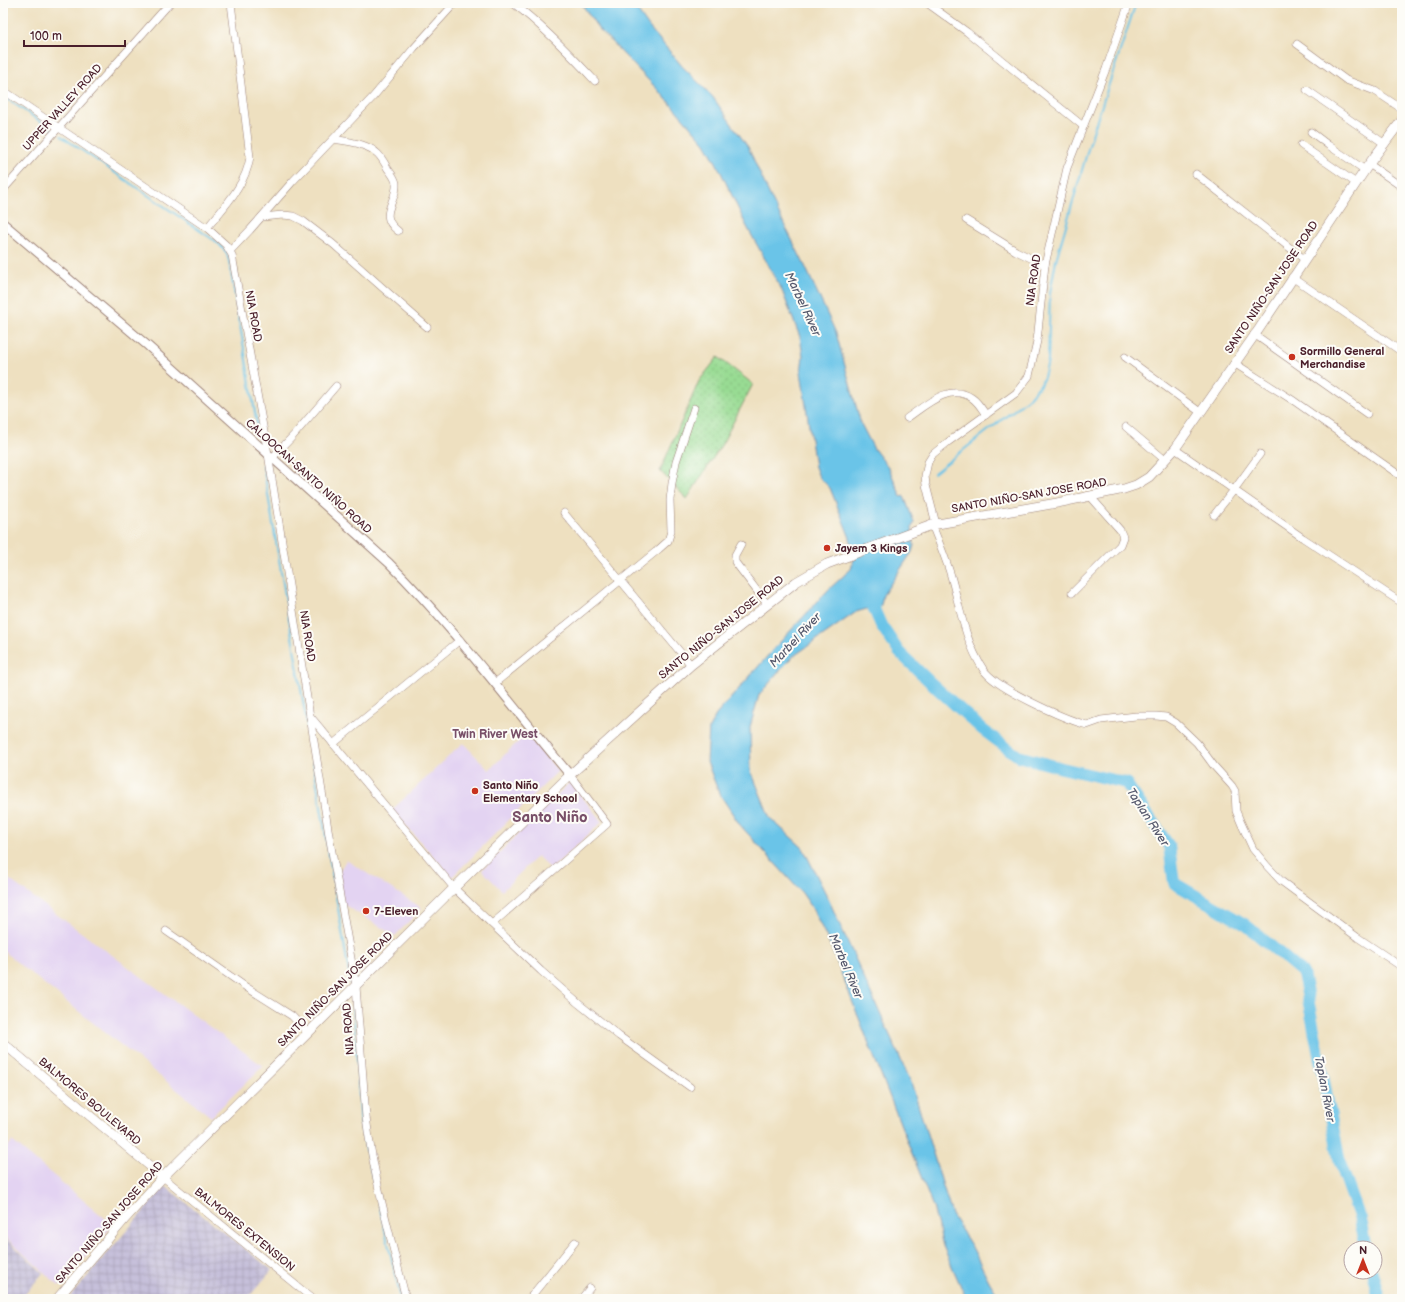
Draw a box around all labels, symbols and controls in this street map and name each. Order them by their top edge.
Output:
scale bar [24,22,125,48]
text: 100 m [30,29,62,44]
street label: UPPER VALLEY ROAD [20,61,105,153]
street label: SANTO NIÑO-SAN JOSE ROAD [1222,219,1321,356]
street label: NIA ROAD [1023,253,1044,307]
water label: Marbel River [781,270,825,340]
street label: NIA ROAD [243,289,264,343]
place label: Sormillo General Merchandise [1300,345,1384,371]
marker: Sormillo General Merchandise [1287,352,1297,362]
street label: CALOOCAN-SANTO NIÑO ROAD [243,416,374,536]
street label: SANTO NIÑO-SAN JOSE ROAD [951,475,1108,516]
place label: Jayem 3 Kings [835,542,908,555]
marker: Jayem 3 Kings [822,543,832,553]
street label: SANTO NIÑO-SAN JOSE ROAD [656,573,786,682]
street label: NIA ROAD [297,609,318,663]
water label: Marbel River [766,609,826,671]
district label: Twin River West [452,727,538,742]
place label: Santo Niño Elementary School [483,779,577,805]
water label: Taplan River [1123,785,1173,851]
marker: Santo Niño Elementary School [470,786,480,796]
district label: Santo Niño [512,808,588,827]
place label: 7-Eleven [374,905,418,918]
marker: 7-Eleven [361,906,371,916]
street label: SANTO NIÑO-SAN JOSE ROAD [275,929,395,1049]
water label: Marbel River [825,932,867,1002]
street label: NIA ROAD [340,1003,357,1055]
street label: BALMORES BOULEVARD [36,1055,143,1148]
water label: Taplan River [1311,1055,1339,1125]
street label: SANTO NIÑO-SAN JOSE ROAD [53,1159,166,1286]
street label: BALMORES EXTENSION [192,1185,298,1274]
north arrow [1343,1240,1383,1280]
text: N [1359,1244,1367,1257]

